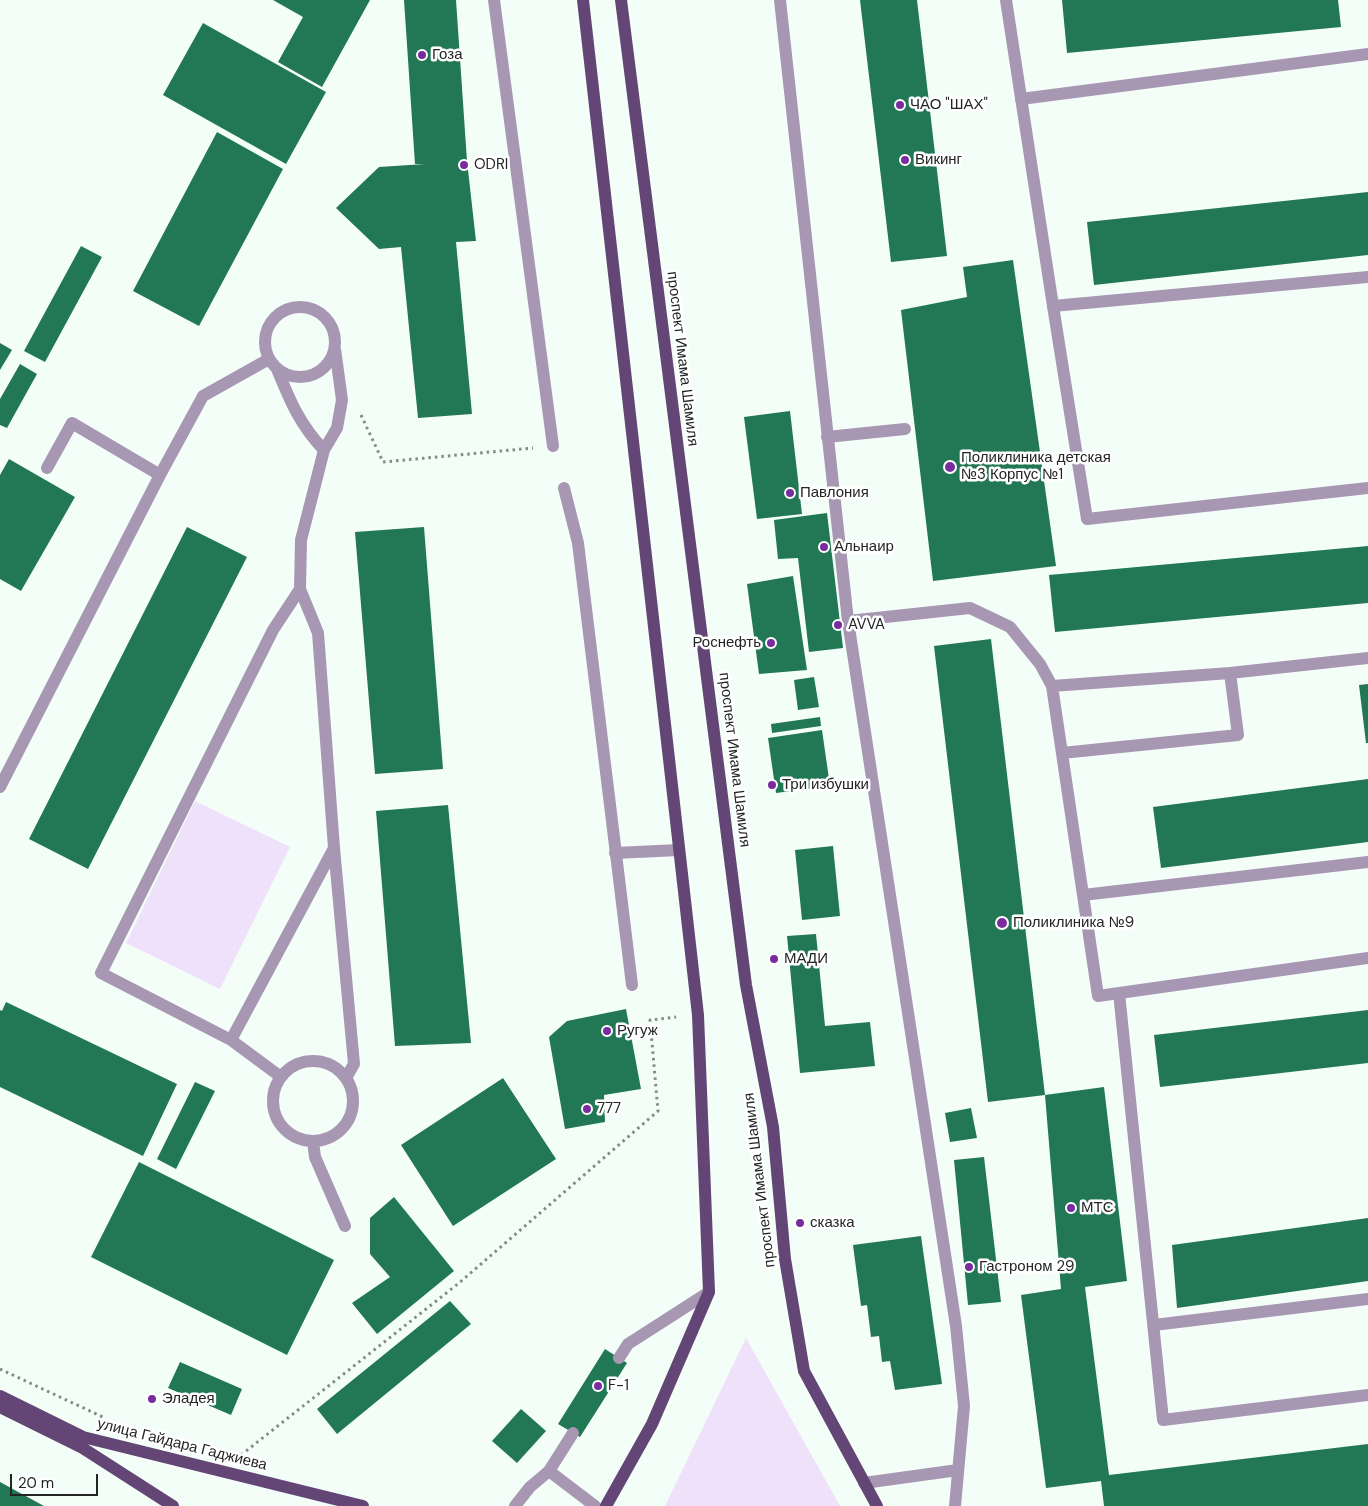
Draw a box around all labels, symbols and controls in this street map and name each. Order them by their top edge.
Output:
place label: Гоза [432,46,463,64]
marker: Гоза [416,49,428,61]
place label: ЧАО "ШАХ" [910,96,988,114]
marker: ЧАО "ШАХ" [894,99,906,111]
place label: Викинг [915,151,962,169]
marker: Викинг [899,154,911,166]
place label: ODRI [474,156,508,174]
marker: ODRI [458,159,470,171]
street label: проспект Имама Шамиля [662,271,702,447]
place label: Поликлиника детская №3 Корпус №1 [961,449,1111,484]
marker: Поликлиника детская №3 Корпус №1 [943,460,957,474]
place label: Павлония [800,484,869,502]
marker: Павлония [784,487,796,499]
place label: Альнаир [834,538,894,556]
marker: Альнаир [818,541,830,553]
place label: AVVA [848,616,885,634]
marker: AVVA [832,619,844,631]
place label: Роснефть [692,634,761,652]
marker: Роснефть [765,637,777,649]
street label: проспект Имама Шамиля [714,672,754,848]
place label: Три избушки [782,776,869,794]
marker: Три избушки [766,779,778,791]
place label: Поликлиника №9 [1013,914,1134,932]
marker: Поликлиника №9 [995,916,1009,930]
place label: МАДИ [784,950,828,968]
marker: МАДИ [768,953,780,965]
place label: Ругуж [617,1022,658,1040]
marker: Ругуж [601,1025,613,1037]
street label: проспект Имама Шамиля [740,1092,780,1268]
place label: 777 [597,1100,621,1118]
marker: 777 [581,1103,593,1115]
place label: МТС [1081,1199,1113,1217]
marker: МТС [1065,1202,1077,1214]
place label: сказка [810,1214,855,1232]
marker: сказка [794,1217,806,1229]
place label: Гастроном 29 [979,1258,1075,1276]
marker: Гастроном 29 [963,1261,975,1273]
place label: F-1 [608,1377,629,1395]
marker: F-1 [592,1380,604,1392]
place label: Эладея [162,1390,215,1408]
marker: Эладея [146,1393,158,1405]
street label: улица Гайдара Гаджиева [95,1415,269,1475]
scale bar [12,1464,100,1496]
text: 20 m [18,1473,54,1493]

